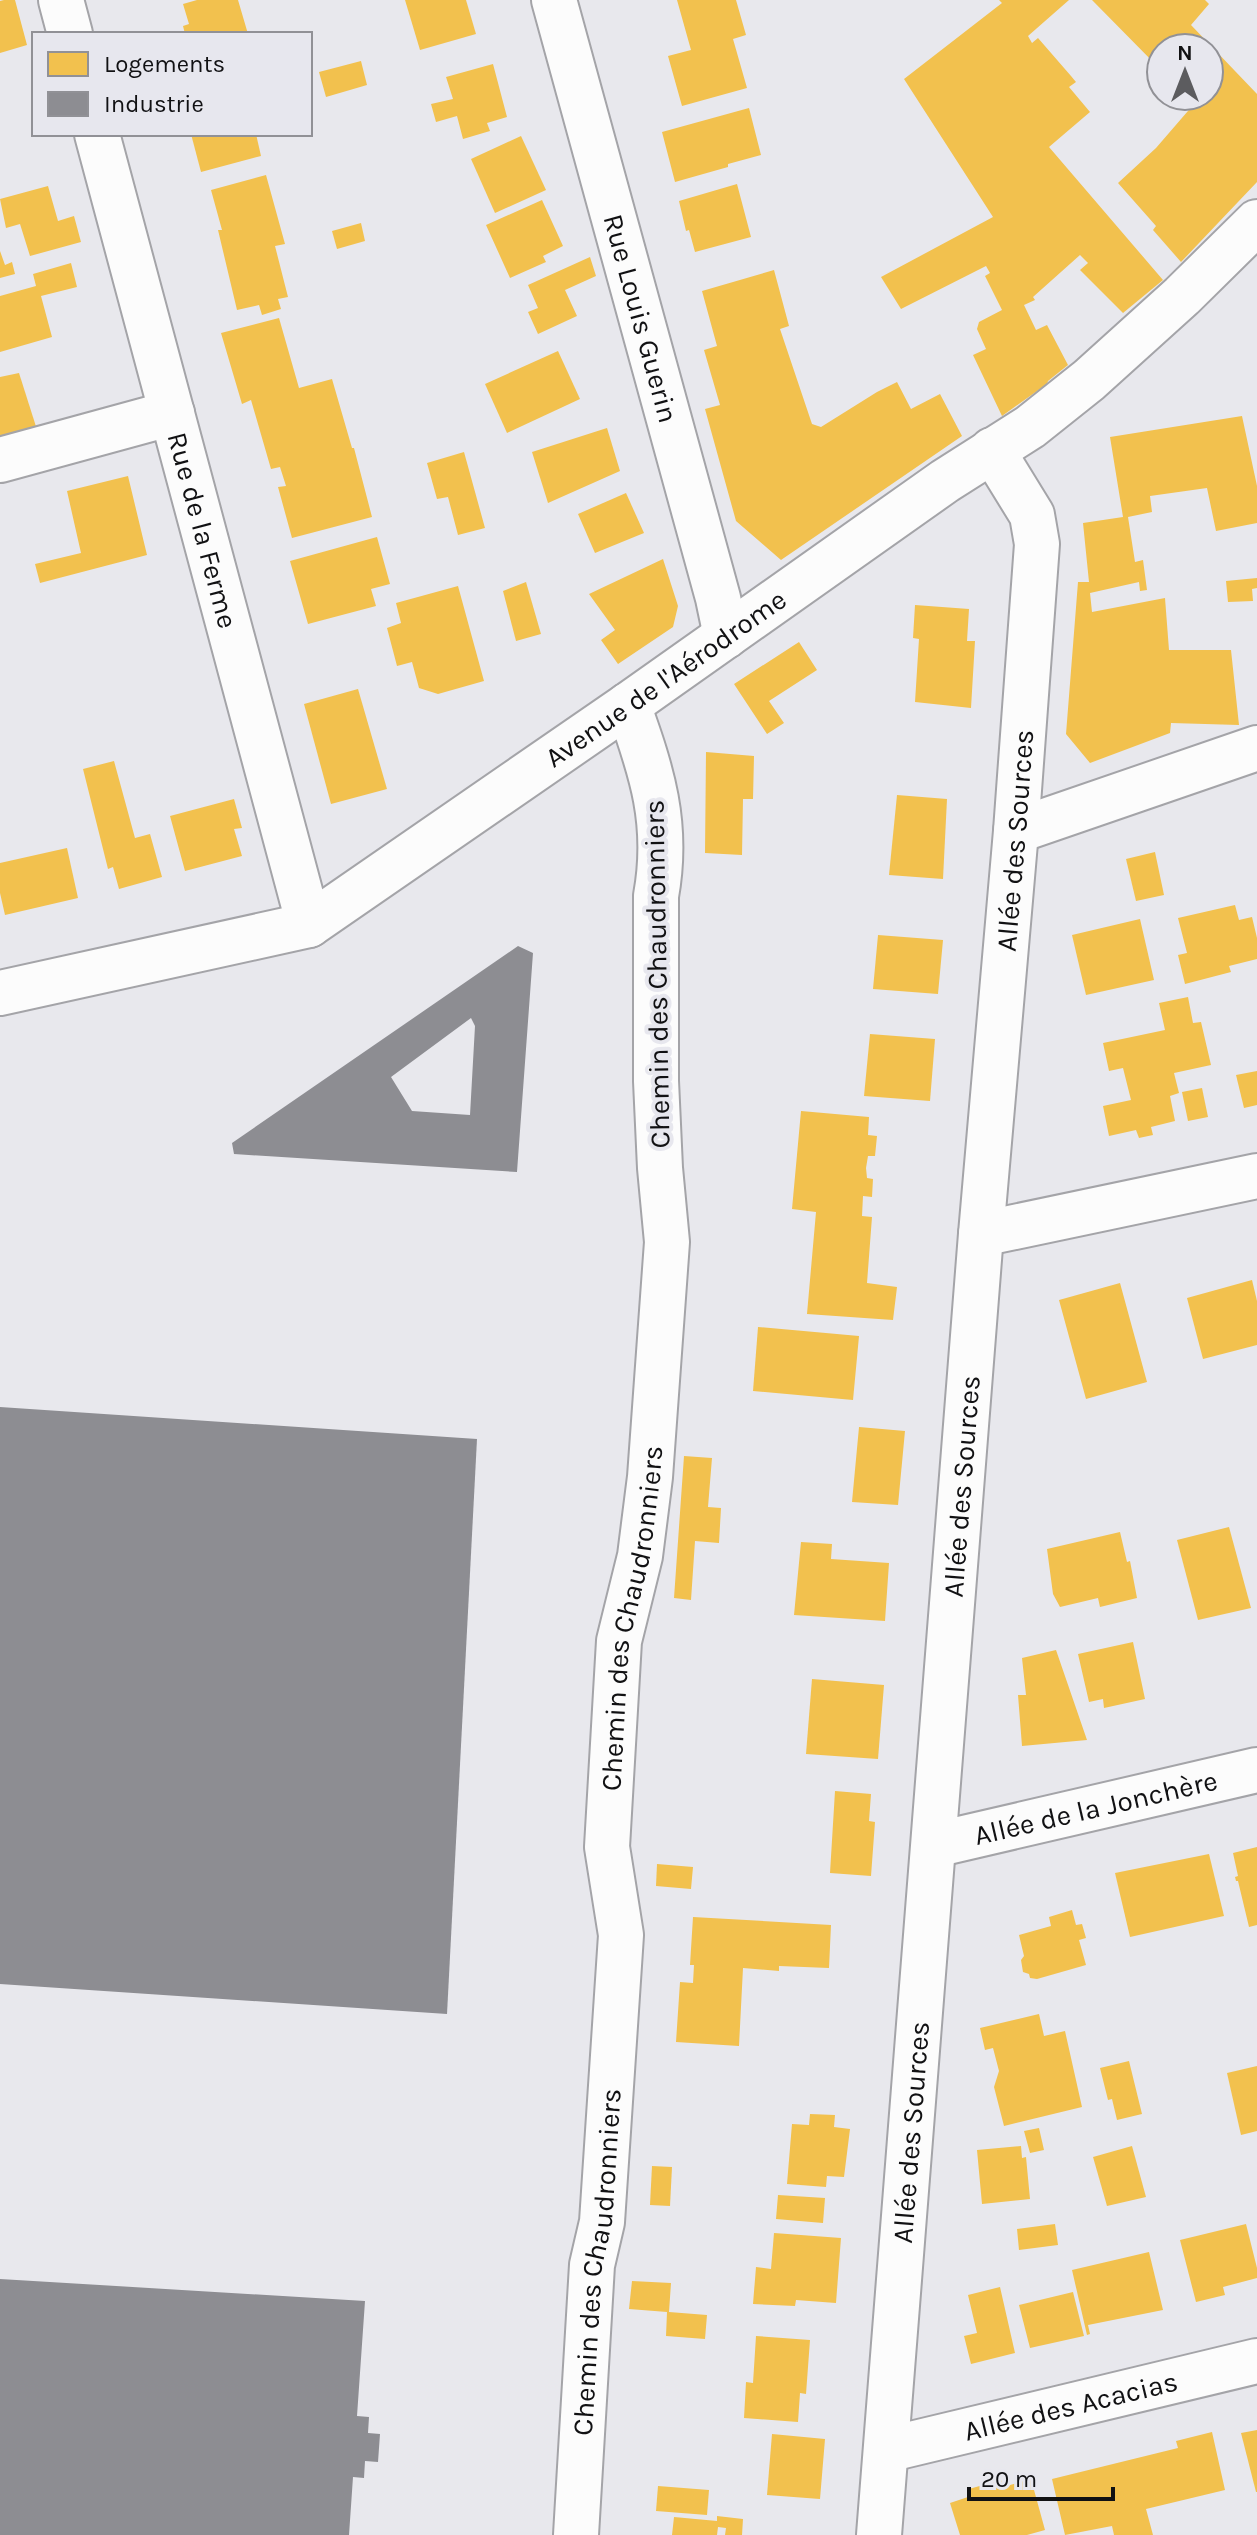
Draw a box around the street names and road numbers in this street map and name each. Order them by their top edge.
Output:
street label: Rue Louis Guerin [597,210,686,426]
street label: Rue de la Ferme [161,428,245,632]
street label: Avenue de l'Aérodrome [539,582,792,774]
street label: Allée des Sources [989,728,1040,953]
street label: Chemin des Chaudronniers [637,799,677,1149]
street label: Allée des Sources [936,1374,986,1598]
street label: Chemin des Chaudronniers [594,1444,669,1792]
street label: Allée de la Jonchère [971,1763,1220,1852]
street label: Allée des Sources [885,2020,936,2244]
street label: Chemin des Chaudronniers [565,2087,627,2437]
street label: Allée des Acacias [961,2364,1181,2447]

